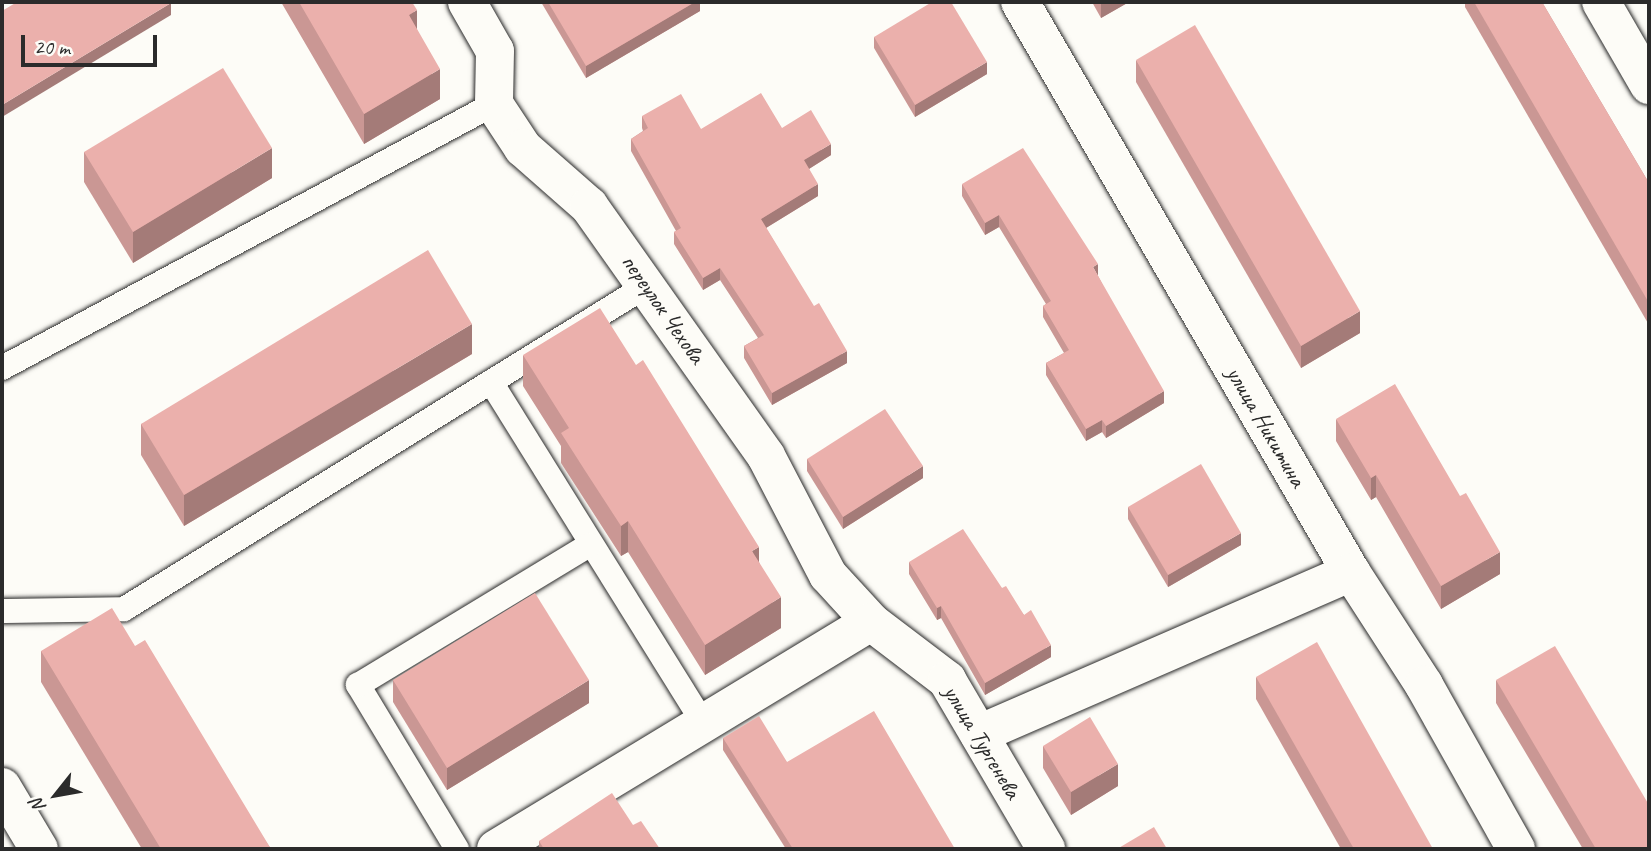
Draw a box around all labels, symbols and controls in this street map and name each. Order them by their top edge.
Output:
scale bar [24,21,161,65]
text: 20 m [34,34,70,60]
street label: переулок Чехова [615,249,711,369]
street label: улица Никитина [1219,360,1313,494]
street label: улица Тургенева [937,680,1027,804]
north arrow [21,760,91,830]
text: N [25,795,51,817]

